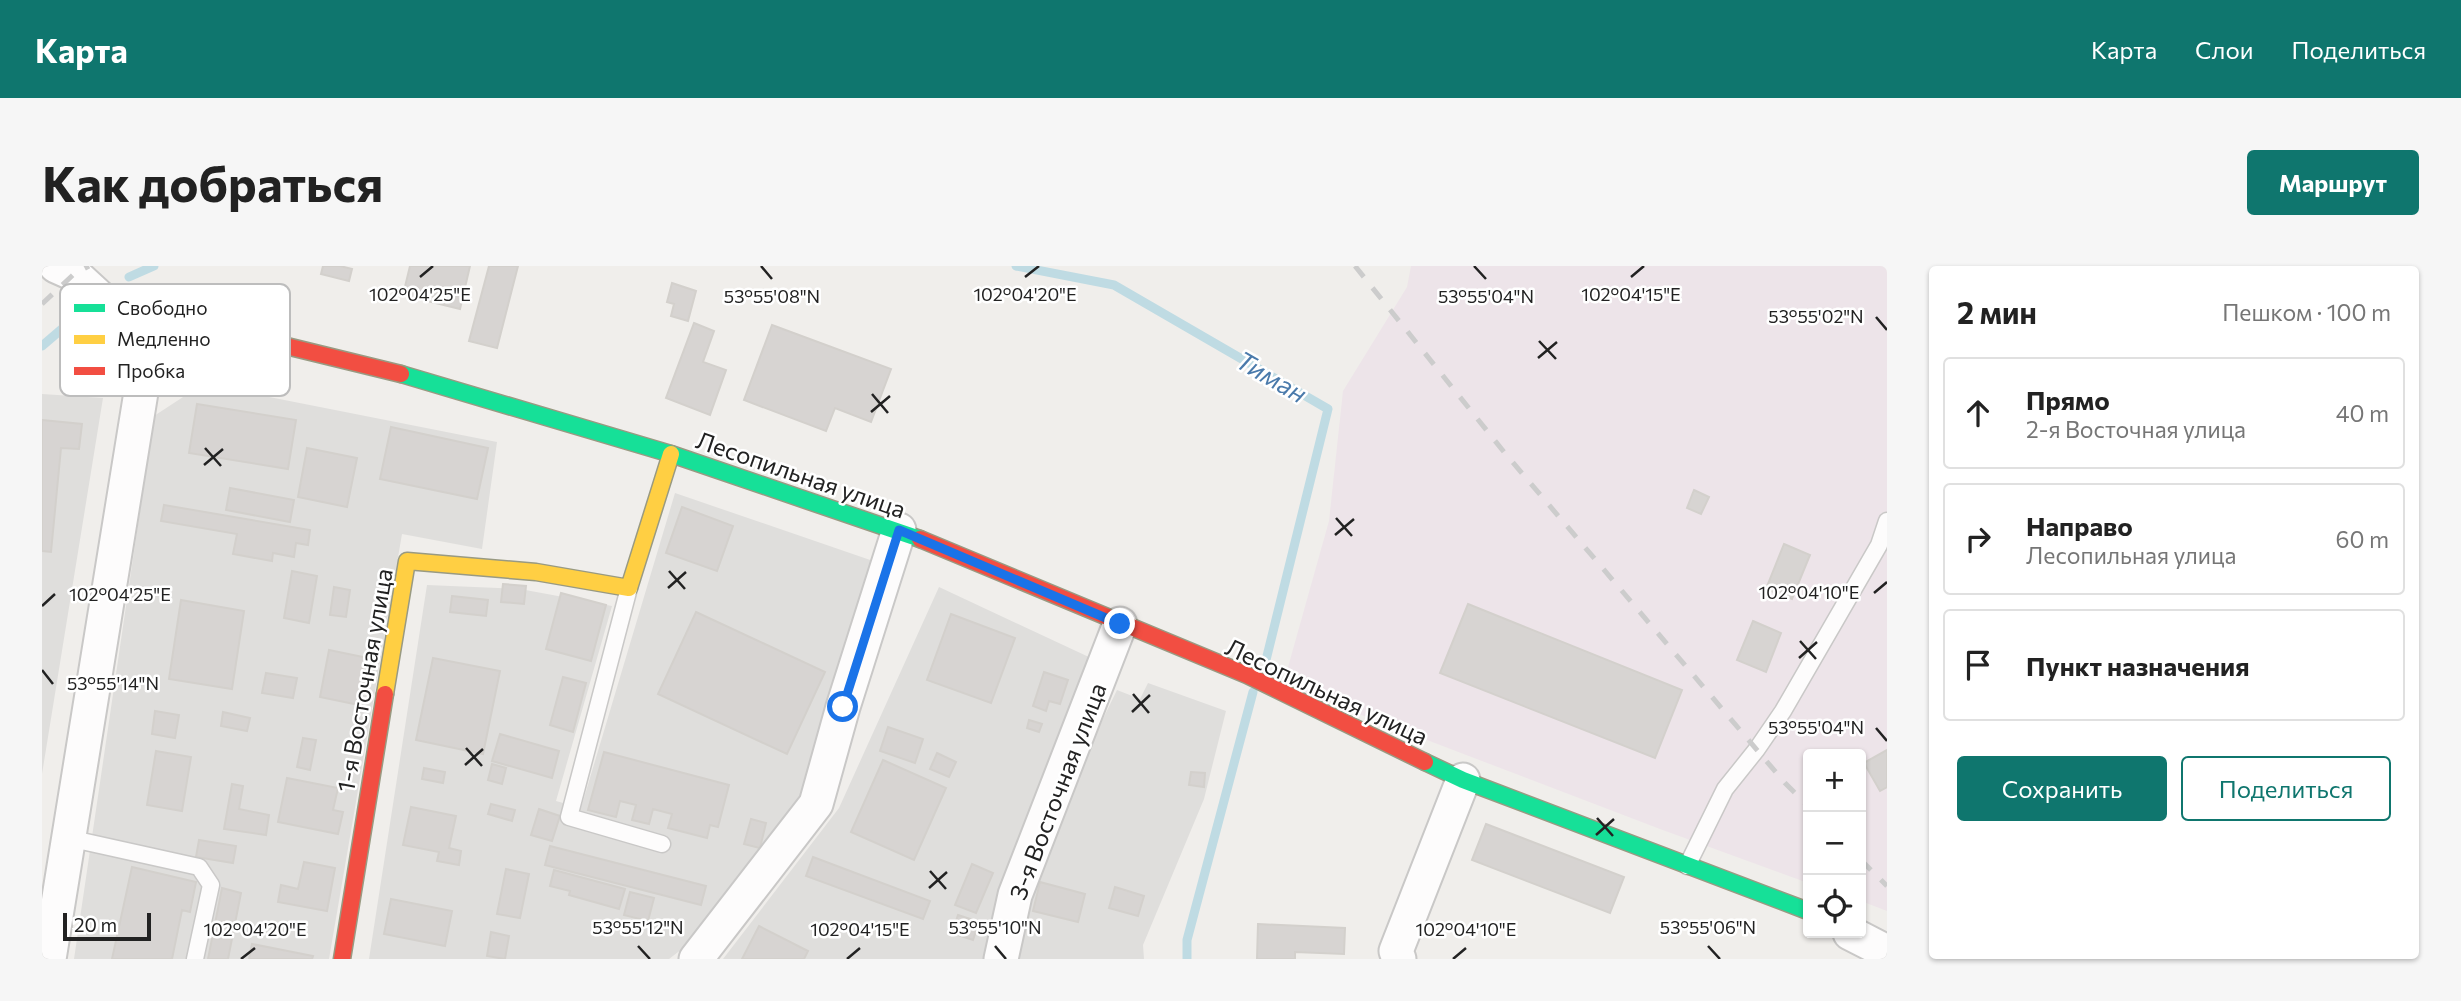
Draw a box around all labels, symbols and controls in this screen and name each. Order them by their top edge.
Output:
text: Карта [35,29,128,70]
text: Карта [2091,35,2157,64]
text: Слои [2195,35,2253,64]
text: Поделиться [2291,35,2426,64]
button: Маршрут [2247,150,2419,215]
text: Как добраться [42,152,383,212]
text: 102°04'25"E [369,283,471,305]
text: 102°04'20"E [973,283,1077,305]
text: 102°04'15"E [1581,283,1681,305]
legend [60,284,290,396]
text: 53°55'08"N [724,285,820,307]
text: 53°55'04"N [1438,285,1534,307]
text: 2 мин [1957,293,2037,330]
text: Свободно [117,296,207,319]
text: Пешком · 100 m [2222,298,2391,326]
text: 53°55'02"N [1768,305,1864,327]
text: Медленно [117,327,211,350]
water label: Тиман [1231,344,1313,409]
text: Пробка [117,359,185,382]
text: Прямо [2026,384,2110,415]
icon: ahead [1959,394,1997,432]
text: 40 m [2336,399,2389,427]
text: 2-я Восточная улица [2026,415,2246,443]
street label: Лесопильная улица [693,425,909,523]
text: Направо [2026,510,2133,541]
icon: right [1959,520,1997,558]
text: 60 m [2336,525,2389,553]
text: Лесопильная улица [2026,541,2236,569]
street label: 1-я Восточная улица [330,566,398,794]
text: 102°04'10"E [1759,581,1859,603]
text: 102°04'25"E [69,583,171,605]
route end [1104,608,1135,639]
street label: Лесопильная улица [1221,631,1433,751]
icon: arrive [1959,646,1997,684]
text: Пункт назначения [2026,650,2250,681]
text: 53°55'14"N [67,672,159,694]
street label: 3-я Восточная улица [1002,678,1112,904]
route start [827,691,858,722]
text: 53°55'04"N [1768,716,1864,738]
map controls [1803,749,1866,938]
button: + [1803,749,1866,812]
button: Сохранить [1957,756,2167,821]
button: Поделиться [2181,756,2391,821]
button: − [1803,812,1866,875]
button: locate [1803,875,1866,938]
scale bar [63,910,150,942]
text: 20 m [74,913,117,936]
text: 53°55'12"N [592,916,684,938]
text: 53°55'10"N [948,916,1042,938]
text: 53°55'06"N [1660,916,1756,938]
text: 102°04'20"E [203,918,307,940]
text: 102°04'15"E [810,918,910,940]
text: 102°04'10"E [1416,918,1516,940]

